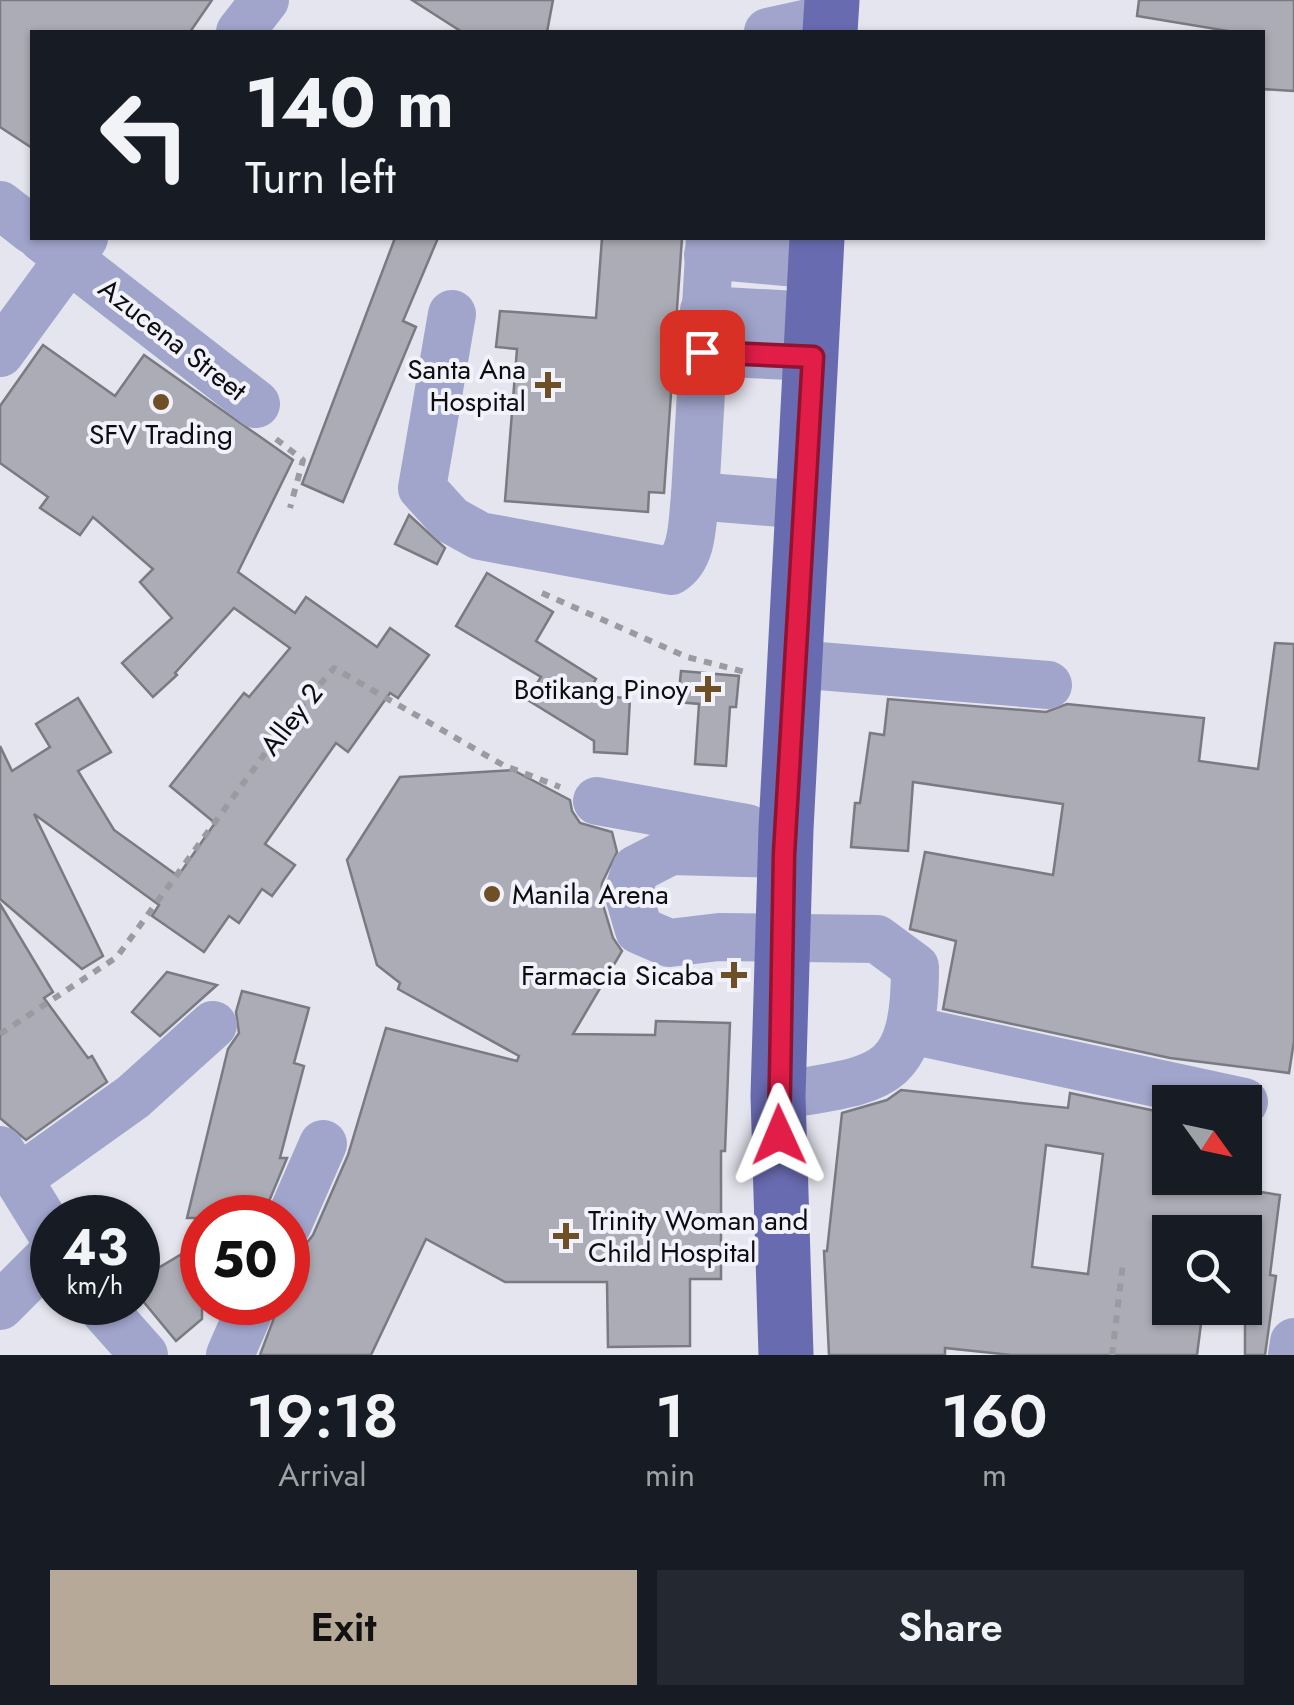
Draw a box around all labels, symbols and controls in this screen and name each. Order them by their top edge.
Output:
text: 140 m [245,52,454,153]
icon: left [80,70,210,200]
text: Turn left [245,145,396,210]
street label: Azucena Street [90,268,256,411]
pin [660,310,745,395]
icon: arrive [675,325,730,380]
place label: Santa Ana Hospital [407,349,526,422]
marker: Santa Ana Hospital [535,372,561,398]
marker: SFV Trading [150,391,172,413]
place label: SFV Trading [89,414,233,455]
place label: Botikang Pinoy [514,669,689,710]
street label: Alley 2 [250,674,333,764]
marker: Botikang Pinoy [697,678,719,700]
place label: Manila Arena [512,874,669,915]
marker: Manila Arena [481,883,503,905]
place label: Farmacia Sicaba [521,955,714,996]
marker: Farmacia Sicaba [723,964,745,986]
position arrow [727,1083,831,1187]
north arrow [1152,1085,1262,1195]
map controls [1152,1085,1262,1325]
speed limit sign: 50 [180,1195,310,1325]
place label: Trinity Woman and Child Hospital [588,1200,808,1273]
text: 43 [62,1211,128,1284]
button: search [1152,1215,1262,1325]
marker: Trinity Woman and Child Hospital [553,1223,579,1249]
text: km/h [67,1267,123,1303]
text: 19:18 [246,1373,399,1460]
text: 1 [655,1373,685,1460]
text: 160 [941,1373,1048,1460]
text: Arrival [278,1452,367,1498]
text: min [645,1452,695,1498]
text: m [982,1452,1007,1498]
button: Exit [50,1570,637,1685]
button: Share [657,1570,1244,1685]

